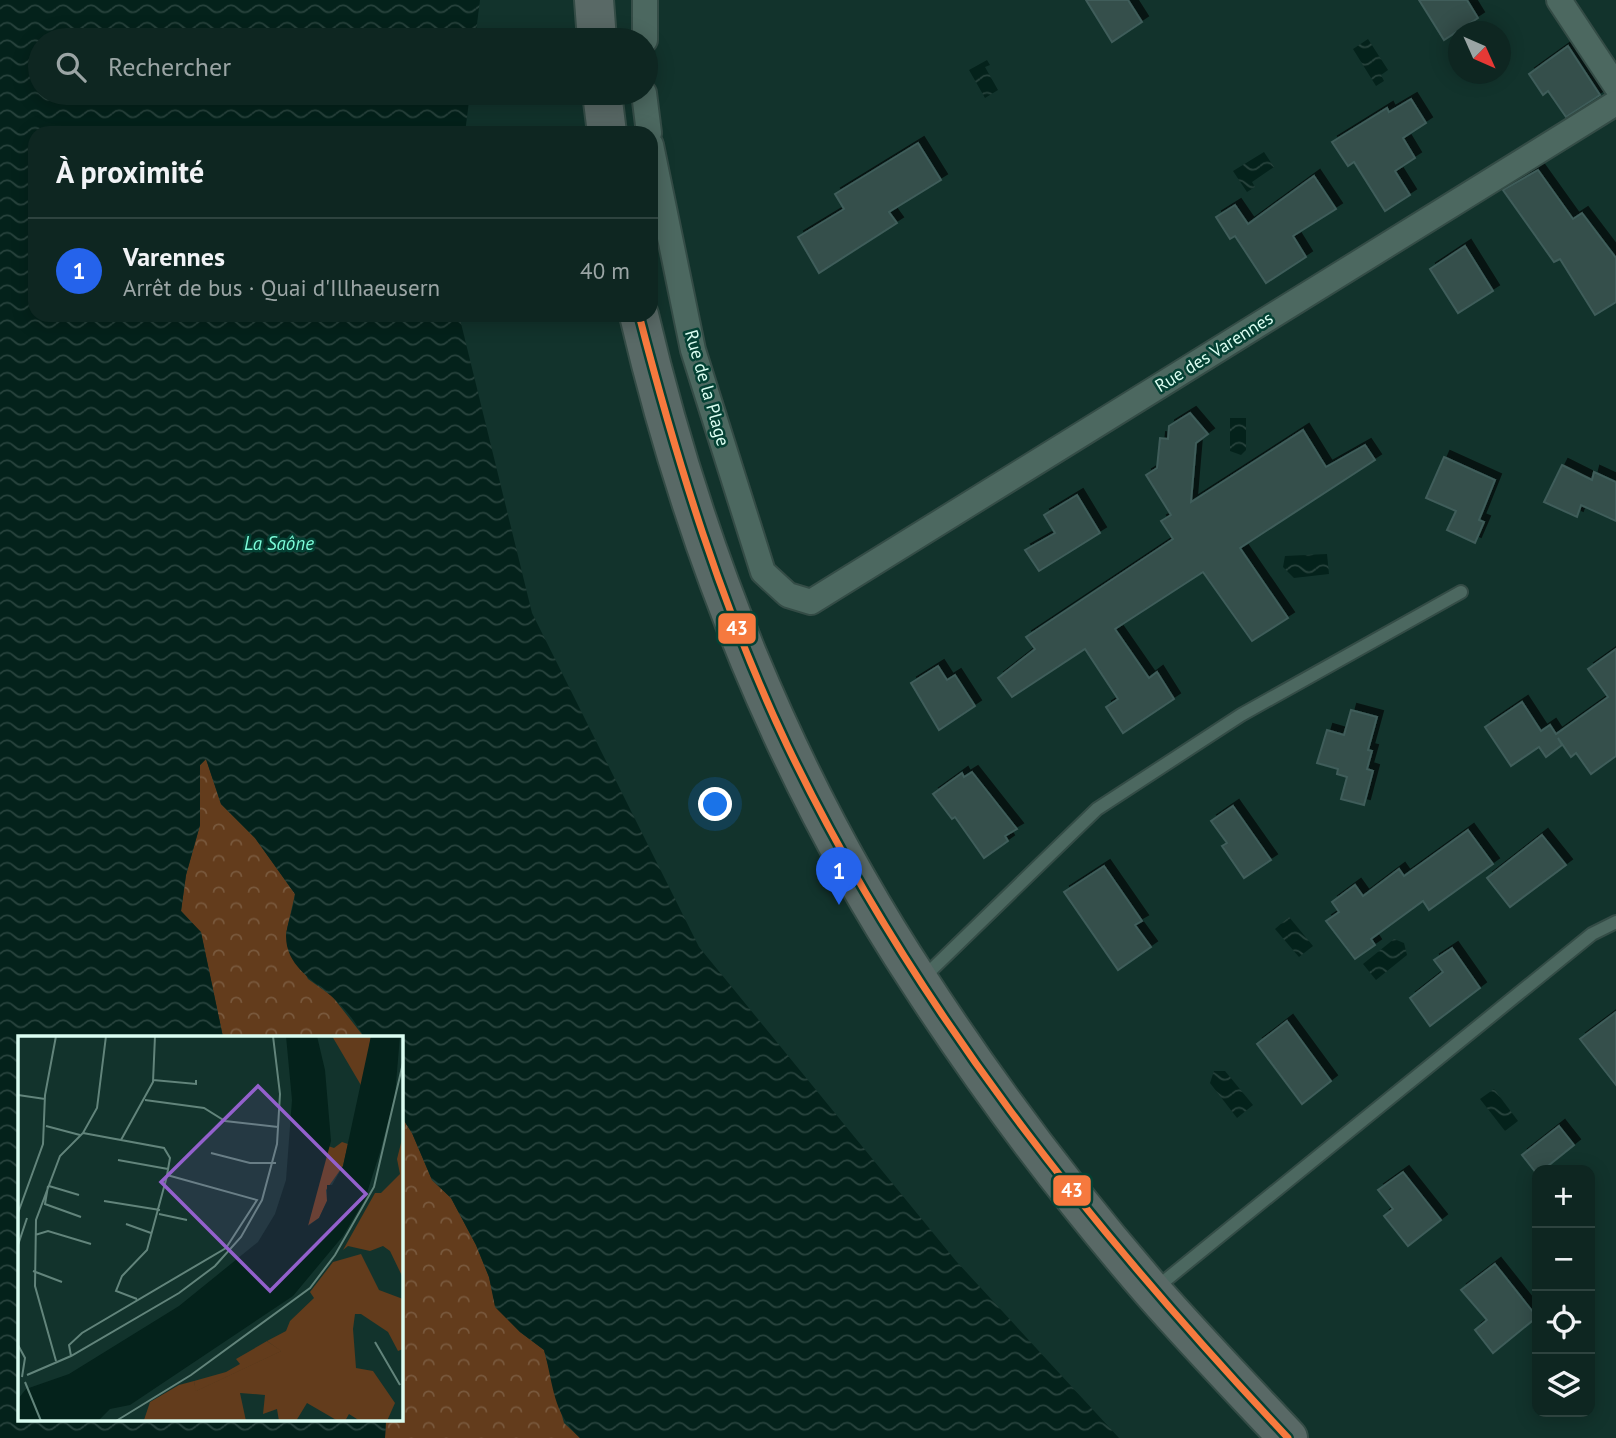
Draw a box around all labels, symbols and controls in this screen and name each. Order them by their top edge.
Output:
north arrow [1448,21,1511,84]
search box [28,28,658,105]
icon: search [52,48,90,86]
text: Rechercher [108,50,231,83]
text: À proximité [56,152,204,191]
text: Varennes [123,240,225,273]
text: 1 [72,256,86,285]
text: 40 m [580,256,630,285]
text: Arrêt de bus · Quai d'Illhaeusern [123,273,440,302]
street label: Rue des Varennes [1150,306,1277,397]
street label: Rue de la Plage [680,327,735,449]
water label: La Saône [244,531,314,555]
line badge: 43 [717,612,757,645]
text: 43 [726,616,748,640]
your location [698,787,732,821]
pin: 1 [816,847,862,905]
inset map [18,1036,402,1420]
map controls [1532,1165,1595,1417]
button: + [1532,1165,1595,1228]
line badge: 43 [1052,1174,1092,1207]
text: 43 [1061,1178,1083,1202]
button: − [1532,1228,1595,1291]
button: locate [1532,1291,1595,1354]
button: layers [1532,1354,1595,1417]

